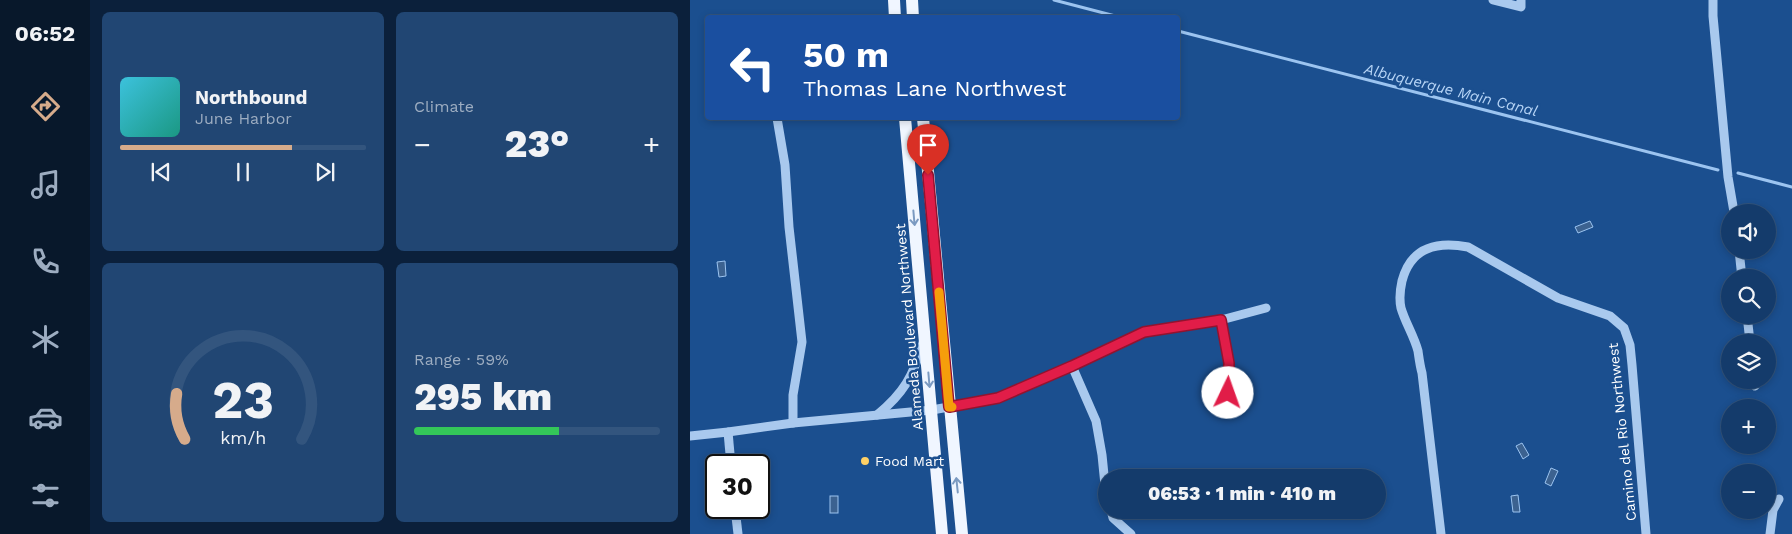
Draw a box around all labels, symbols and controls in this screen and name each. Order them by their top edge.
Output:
text: 06:52 [15,21,75,46]
text: 50 m [803,34,889,76]
icon: left [720,35,785,100]
water label: Albuquerque Main Canal [1361,59,1540,120]
text: Thomas Lane Northwest [803,76,1066,101]
text: Northbound [195,86,307,109]
icon: directions [28,89,63,124]
text: Climate [414,97,474,116]
text: June Harbor [195,109,292,128]
text: 23° [505,122,569,166]
pin [907,124,949,175]
text: − [414,128,431,161]
text: + [643,128,660,161]
icon: arrive [914,131,942,159]
icon: previous [147,158,175,186]
icon: pause [229,158,257,186]
icon: next [311,158,339,186]
icon: music [28,167,63,202]
map controls [1721,204,1776,519]
button: sound [1721,204,1776,259]
one-way arrow [909,210,919,226]
street label: Alameda Boulevard Northwest [892,223,926,431]
icon: phone [28,244,63,279]
button: search [1721,269,1776,324]
icon: climate [28,322,63,357]
button: layers [1721,334,1776,389]
street label: Camino del Rio Northwest [1605,342,1639,522]
text: Range · 59% [414,350,509,369]
position arrow [1201,366,1253,418]
text: 23 [212,370,274,431]
one-way arrow [924,372,934,388]
text: 295 km [414,375,552,419]
button: + [1721,399,1776,454]
icon: car [28,400,63,435]
text: km/h [220,427,266,448]
place label: Food Mart [875,453,944,469]
speed limit sign: 30 [705,454,770,519]
marker: Food Mart [859,455,871,467]
button: − [1721,464,1776,519]
icon: filters [28,478,63,513]
one-way arrow [952,478,962,494]
text: 06:53 · 1 min · 410 m [1148,482,1336,505]

